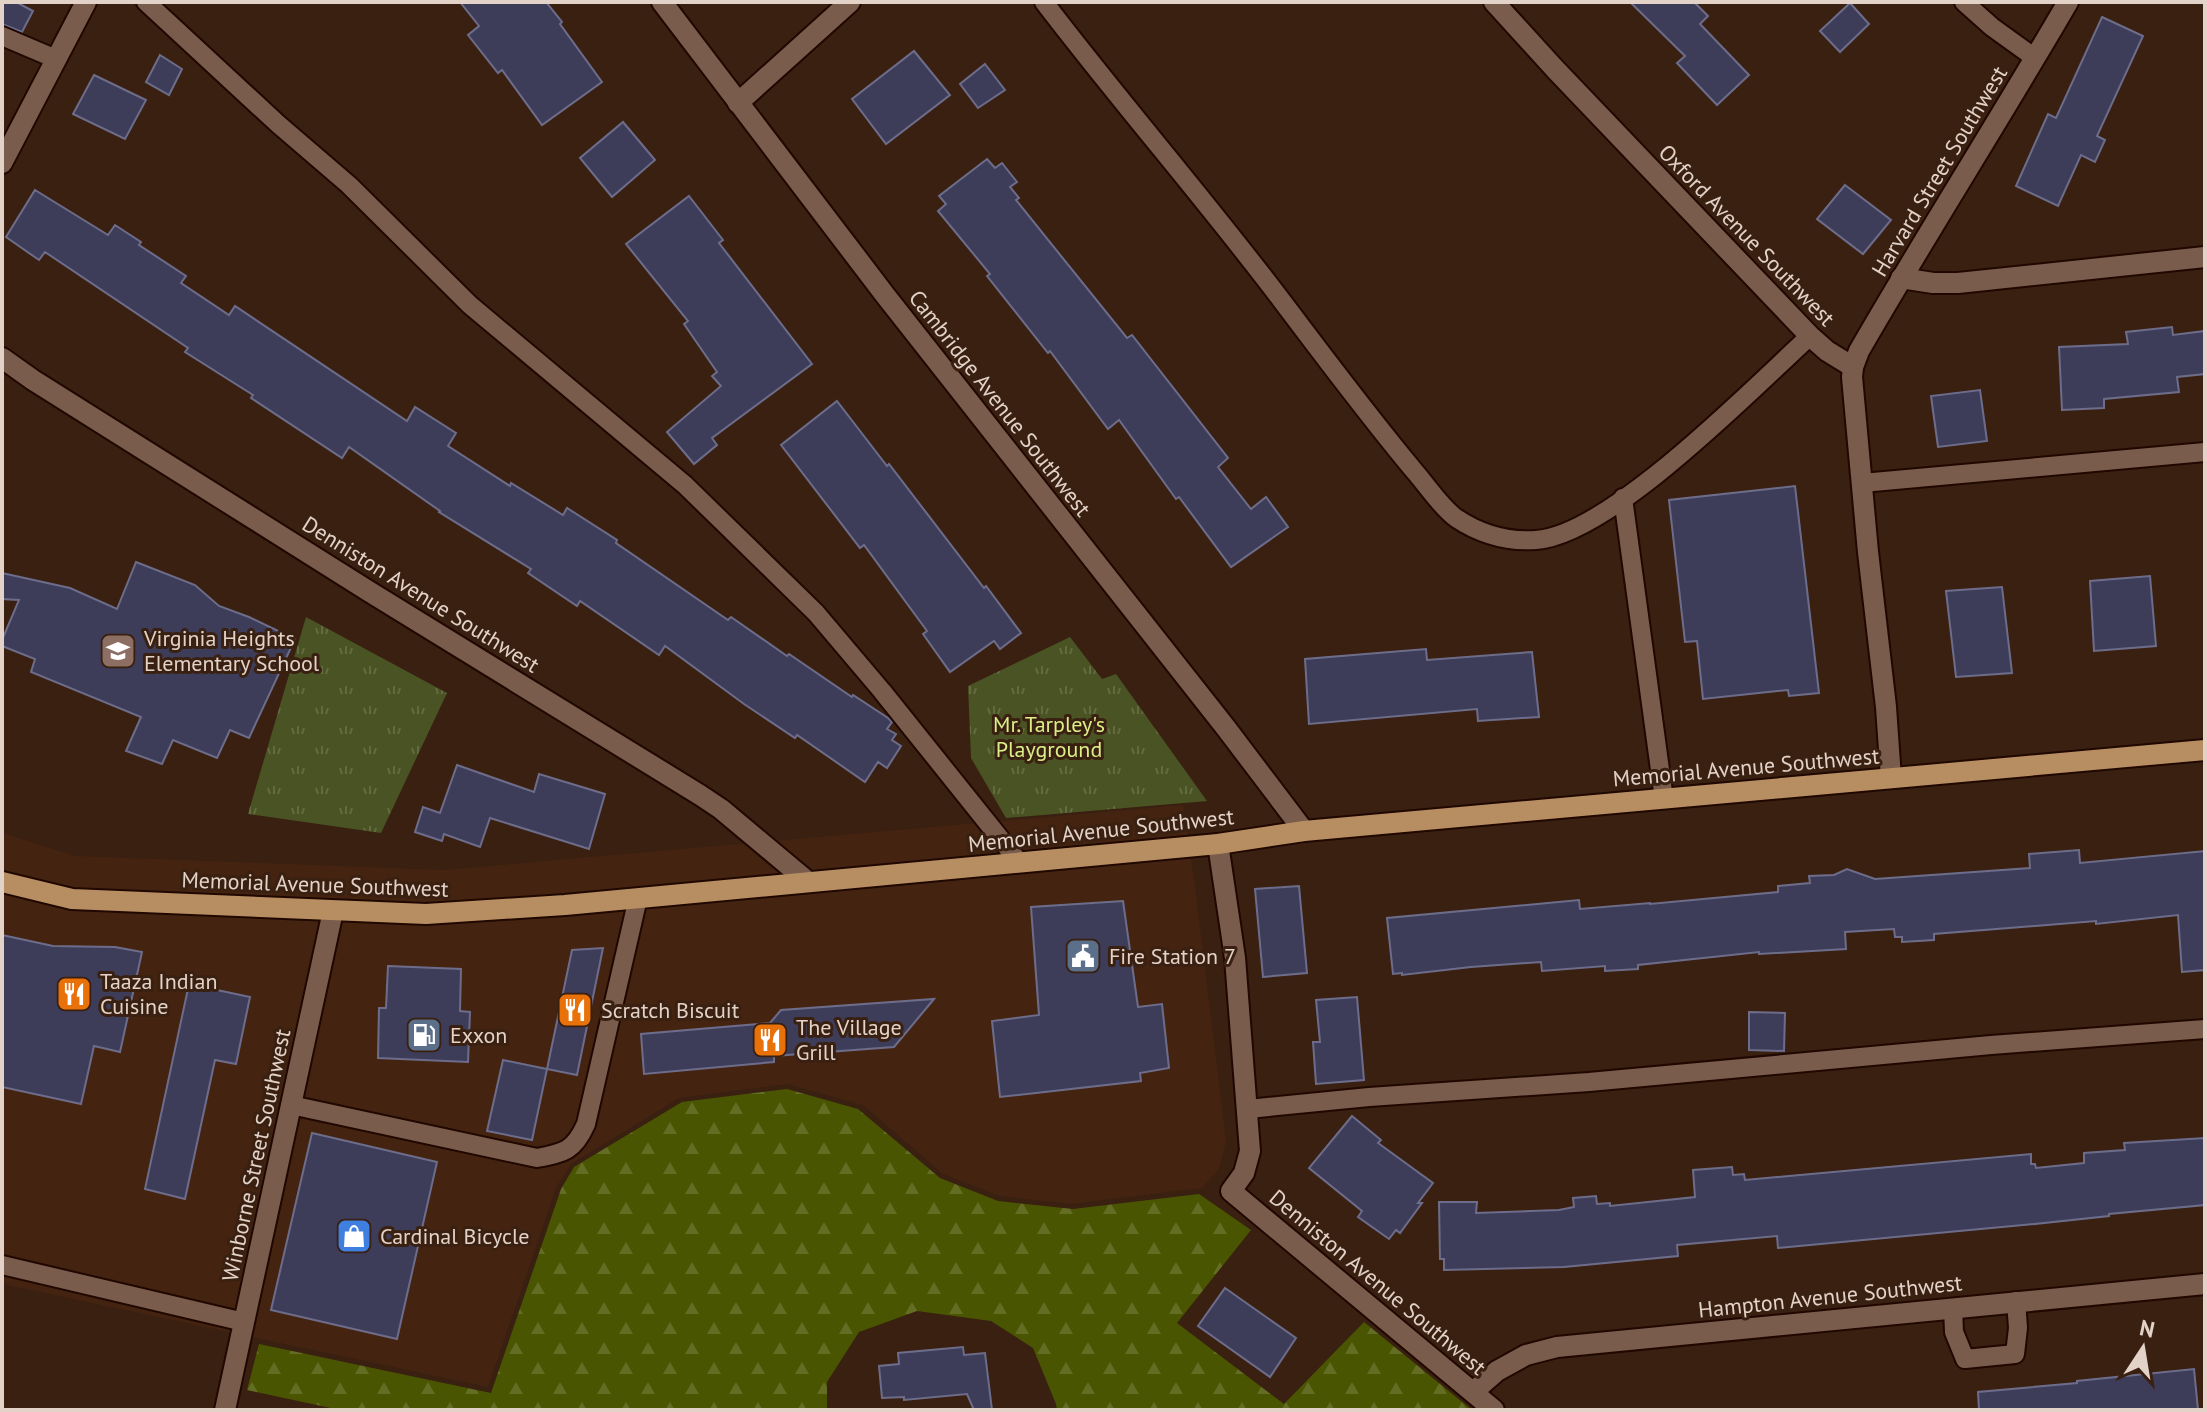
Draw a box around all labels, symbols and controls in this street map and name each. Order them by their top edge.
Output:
street label: Harvard Street Southwest [1865,60,2013,281]
street label: Oxford Avenue Southwest [1653,138,1841,332]
street label: Cambridge Avenue Southwest [903,284,1097,522]
street label: Denniston Avenue Southwest [297,509,545,679]
place label: Virginia Heights Elementary School [143,624,320,677]
school or university icon: Virginia Heights Elementary School [99,632,137,670]
park label: Mr. Tarpley's Playground [993,710,1105,763]
street label: Memorial Avenue Southwest [1612,741,1881,793]
street label: Memorial Avenue Southwest [967,802,1236,858]
street label: Memorial Avenue Southwest [181,865,450,903]
public building icon: Fire Station 7 [1064,937,1102,975]
place label: Fire Station 7 [1109,942,1236,970]
place label: Taaza Indian Cuisine [100,967,217,1020]
restaurant icon: Taaza Indian Cuisine [55,975,93,1013]
restaurant icon: Scratch Biscuit [556,991,594,1029]
place label: Scratch Biscuit [601,996,740,1024]
place label: The Village Grill [796,1013,902,1066]
fuel station icon: Exxon [405,1016,443,1054]
place label: Exxon [450,1021,507,1049]
restaurant icon: The Village Grill [751,1021,789,1059]
street label: Winborne Street Southwest [216,1026,297,1284]
street label: Denniston Avenue Southwest [1264,1183,1492,1381]
shop icon: Cardinal Bicycle [335,1217,373,1255]
place label: Cardinal Bicycle [380,1222,530,1250]
street label: Hampton Avenue Southwest [1697,1268,1964,1324]
north arrow [2103,1308,2183,1388]
text: N [2137,1313,2157,1344]

